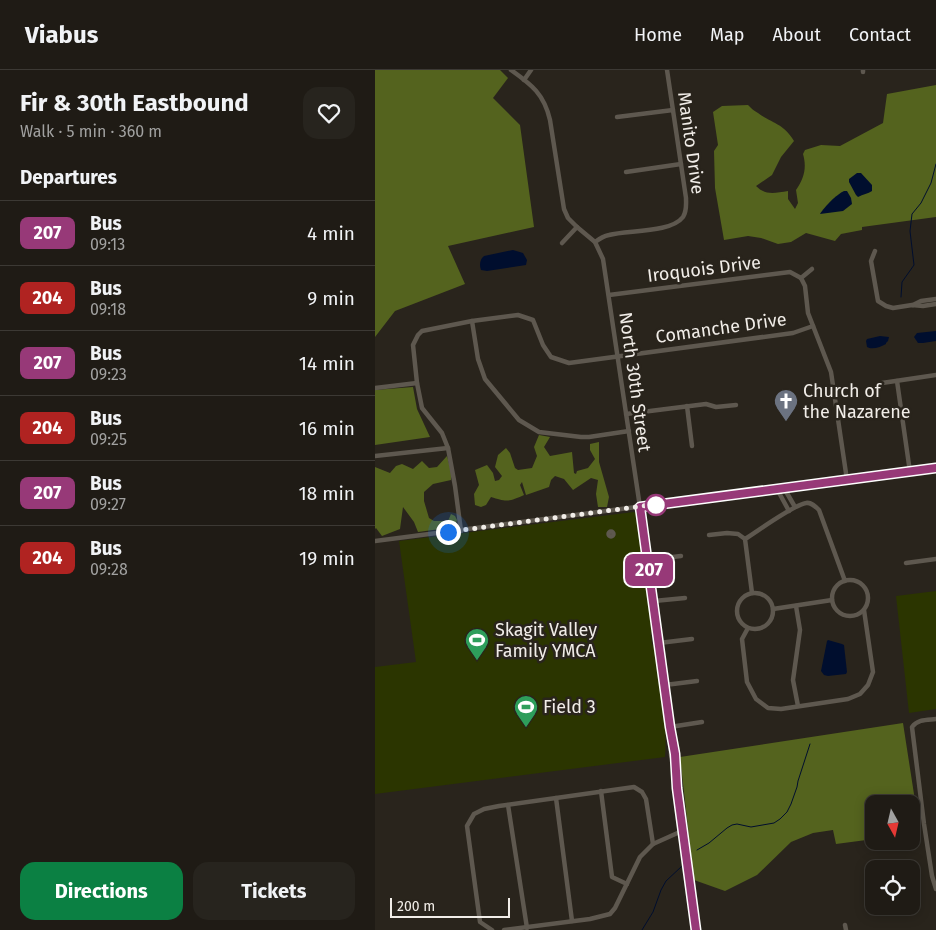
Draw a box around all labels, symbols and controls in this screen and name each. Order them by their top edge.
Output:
text: Viabus [25,21,98,49]
text: Home [634,24,682,46]
text: Map [710,24,744,46]
text: About [772,24,821,46]
text: Contact [849,24,911,46]
button: heart [303,87,355,139]
text: Fir & 30th Eastbound [20,89,249,117]
street label: Manito Drive [673,90,709,196]
text: Walk · 5 min · 360 m [20,122,162,141]
text: Departures [20,166,117,189]
text: Bus [90,212,122,235]
text: 207 [34,222,61,244]
text: 4 min [307,222,355,245]
text: 09:13 [90,235,125,254]
street label: Iroquois Drive [646,251,762,287]
text: Bus [90,277,122,300]
text: 204 [32,287,63,309]
text: 9 min [307,287,355,310]
text: 09:18 [90,300,126,319]
street label: Comanche Drive [654,308,788,348]
street label: North 30th Street [614,311,656,454]
text: Bus [90,342,122,365]
text: 207 [34,352,61,374]
text: 14 min [299,352,355,375]
text: 09:23 [90,365,127,384]
place label: Church of the Nazarene [803,380,911,423]
church icon: Church of the Nazarene [773,388,799,422]
text: Bus [90,407,122,430]
text: 204 [32,417,63,439]
text: 16 min [299,417,355,440]
text: 09:25 [90,430,127,449]
text: Bus [90,472,122,495]
text: 207 [34,482,61,504]
text: 18 min [298,482,355,505]
unlabelled marker [645,494,667,516]
text: 09:27 [90,495,126,514]
your location [436,520,461,545]
text: Bus [90,537,122,560]
text: 204 [32,547,63,569]
text: 19 min [299,547,355,570]
line badge: 207 [620,554,678,586]
text: 207 [635,559,663,581]
text: 09:28 [90,560,128,579]
place label: Skagit Valley Family YMCA [495,619,597,662]
sports icon: Skagit Valley Family YMCA [464,627,490,661]
sports icon: Field 3 [513,694,539,728]
place label: Field 3 [543,696,596,718]
north arrow [865,795,920,850]
map controls [865,795,920,915]
button: locate [865,860,920,915]
button: Directions [20,862,183,920]
button: Tickets [193,862,355,920]
scale bar [390,895,510,918]
text: 200 m [397,898,435,915]

